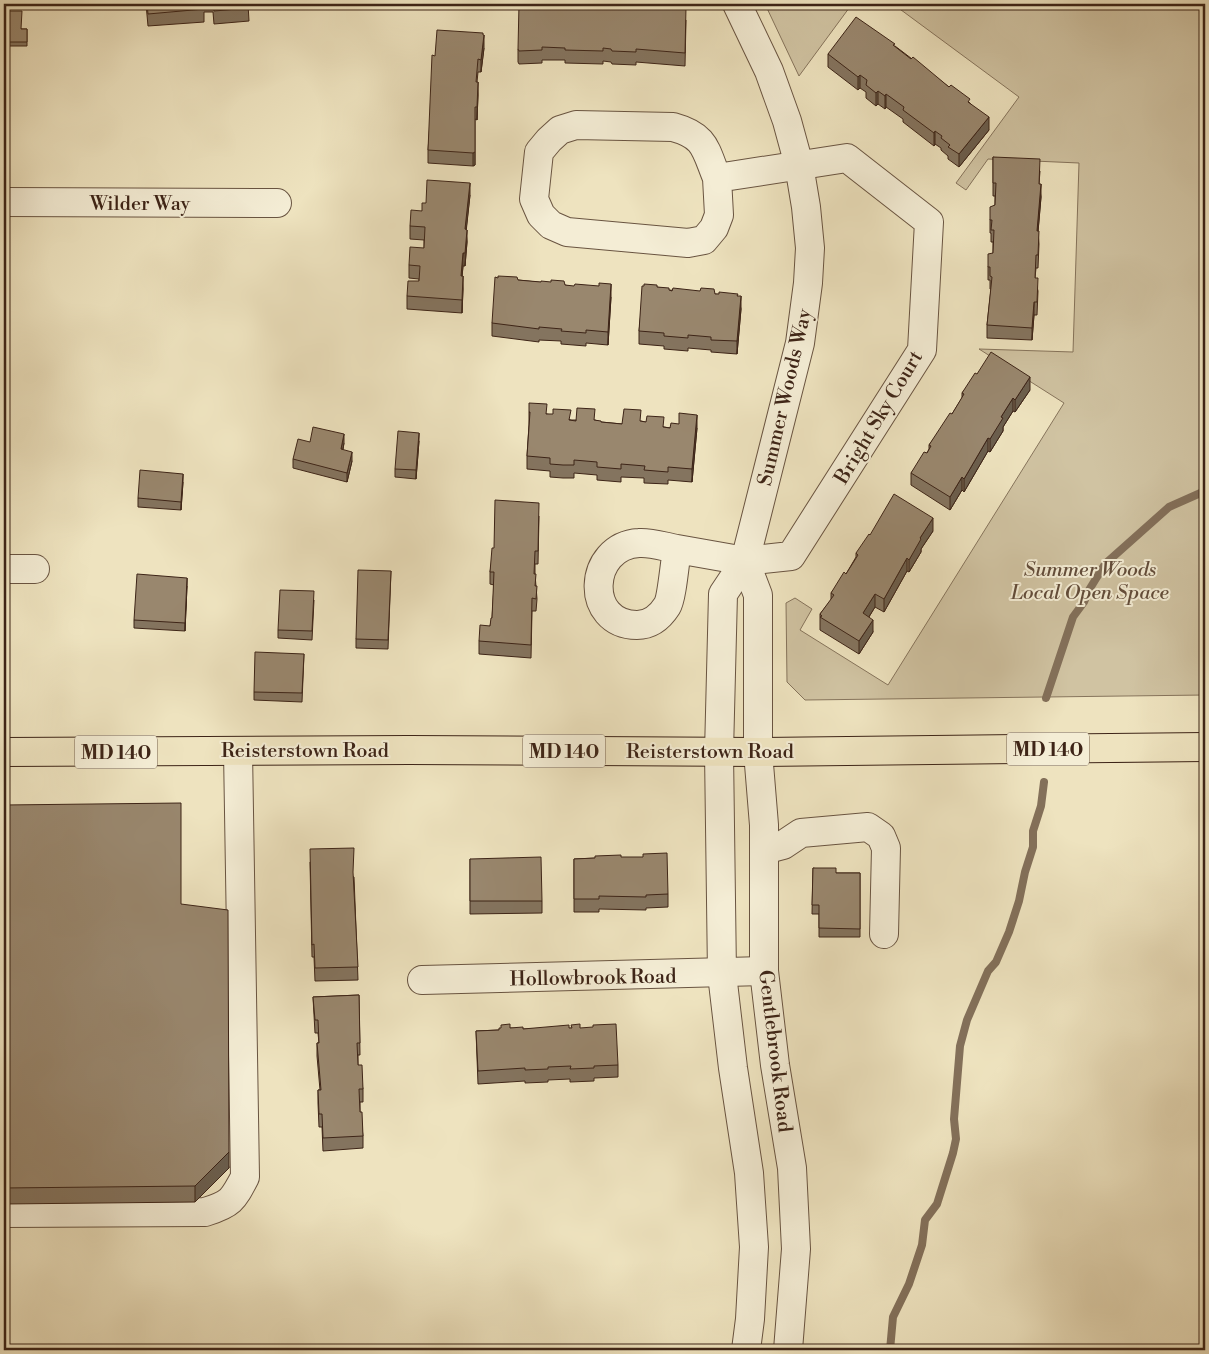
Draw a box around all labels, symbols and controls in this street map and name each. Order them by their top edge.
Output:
street label: Wilder Way [89,192,191,217]
street label: Summer Woods Way [753,306,818,488]
street label: Bright Sky Court [829,346,929,490]
park label: Summer Woods Local Open Space [1010,558,1170,606]
road number: MD 140 [1007,732,1089,766]
road number: MD 140 [523,734,605,768]
road number: MD 140 [75,736,157,769]
street label: Reisterstown Road [221,739,390,764]
street label: Reisterstown Road [626,740,795,765]
street label: Hollowbrook Road [509,965,677,992]
street label: Gentlebrook Road [752,969,797,1134]

